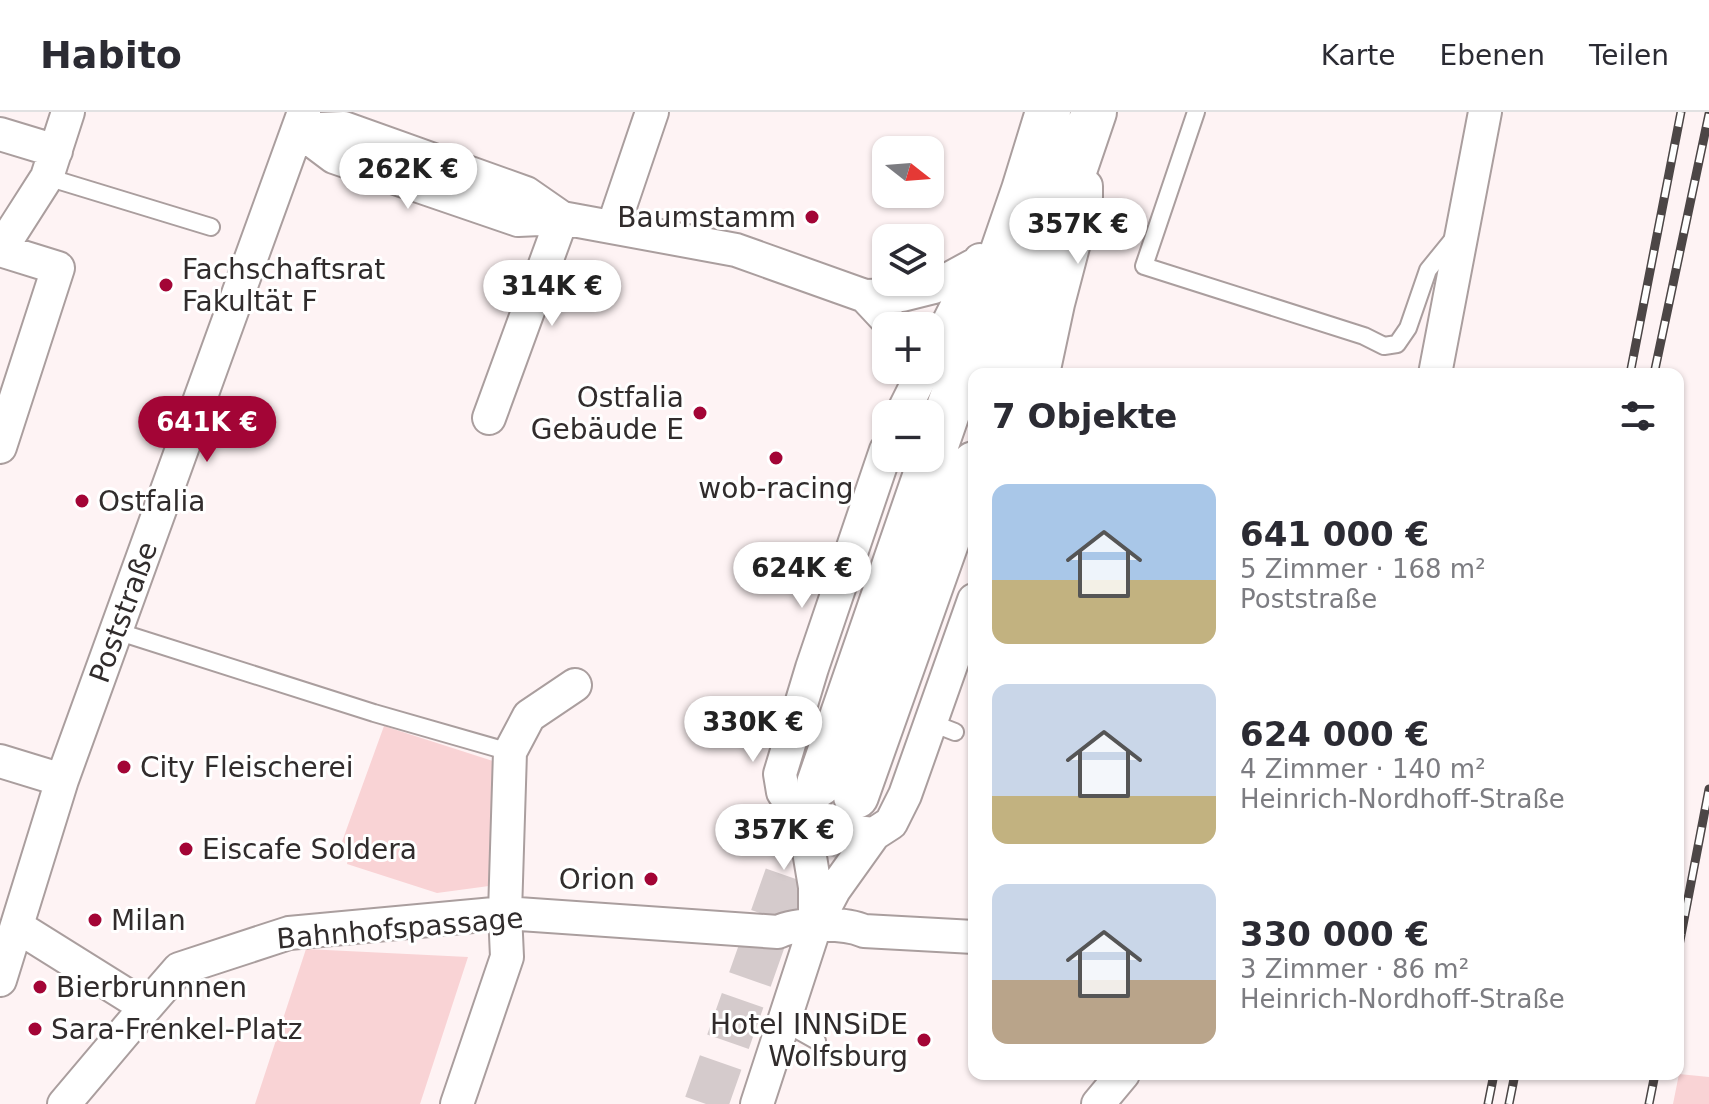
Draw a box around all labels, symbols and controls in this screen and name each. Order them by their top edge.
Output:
text: Habito [40,33,182,77]
text: Karte [1321,39,1395,72]
text: Ebenen [1439,39,1545,72]
text: Teilen [1589,39,1669,72]
north arrow [872,136,944,208]
map controls [872,136,944,472]
pin: 262K € [343,143,473,211]
text: 262K € [357,154,459,184]
pin: 357K € [1013,198,1143,266]
place label: Baumstamm [617,201,796,234]
marker: Baumstamm [803,208,821,226]
text: 357K € [1027,209,1129,239]
button: layers [872,224,944,296]
place label: Fachschaftsrat Fakultät F [182,253,385,318]
pin: 314K € [487,260,617,328]
text: 314K € [501,271,603,301]
marker: Fachschaftsrat Fakultät F [157,276,175,294]
button: + [872,312,944,384]
place label: Ostfalia Gebäude E [531,381,684,446]
icon: filters [1616,394,1660,438]
pin: 641K € [142,396,272,464]
text: 7 Objekte [992,396,1177,436]
button: − [872,400,944,472]
marker: Ostfalia Gebäude E [691,404,709,422]
text: 641K € [156,407,258,437]
marker: wob-racing [767,449,785,467]
place label: wob-racing [698,472,854,505]
place label: Ostfalia [98,485,205,518]
marker: Ostfalia [73,492,91,510]
text: 641 000 € [1240,514,1429,554]
icon: home [1056,516,1152,612]
street label: Poststraße [83,537,164,687]
pin: 624K € [737,542,867,610]
text: 624K € [751,553,853,583]
text: 5 Zimmer · 168 m² [1240,554,1486,584]
text: Poststraße [1240,584,1377,614]
pin: 330K € [688,696,818,764]
text: 330K € [702,707,804,737]
text: 624 000 € [1240,714,1429,754]
icon: home [1056,716,1152,812]
place label: City Fleischerei [140,751,354,784]
text: 4 Zimmer · 140 m² [1240,754,1486,784]
marker: City Fleischerei [115,758,133,776]
text: Heinrich-Nordhoff-Straße [1240,784,1565,814]
pin: 357K € [719,804,849,872]
text: 357K € [733,815,835,845]
place label: Eiscafe Soldera [202,833,417,866]
marker: Eiscafe Soldera [177,840,195,858]
place label: Orion [559,863,635,896]
marker: Orion [642,870,660,888]
street label: Bahnhofspassage [275,901,525,956]
place label: Milan [111,904,186,937]
marker: Milan [86,911,104,929]
text: 330 000 € [1240,914,1429,954]
icon: home [1056,916,1152,1012]
text: 3 Zimmer · 86 m² [1240,954,1469,984]
place label: Bierbrunnnen [56,971,247,1004]
marker: Bierbrunnnen [31,978,49,996]
text: Heinrich-Nordhoff-Straße [1240,984,1565,1014]
place label: Hotel INNSiDE Wolfsburg [710,1008,908,1073]
place label: Sara-Frenkel-Platz [51,1013,302,1046]
marker: Sara-Frenkel-Platz [26,1020,44,1038]
marker: Hotel INNSiDE Wolfsburg [915,1031,933,1049]

